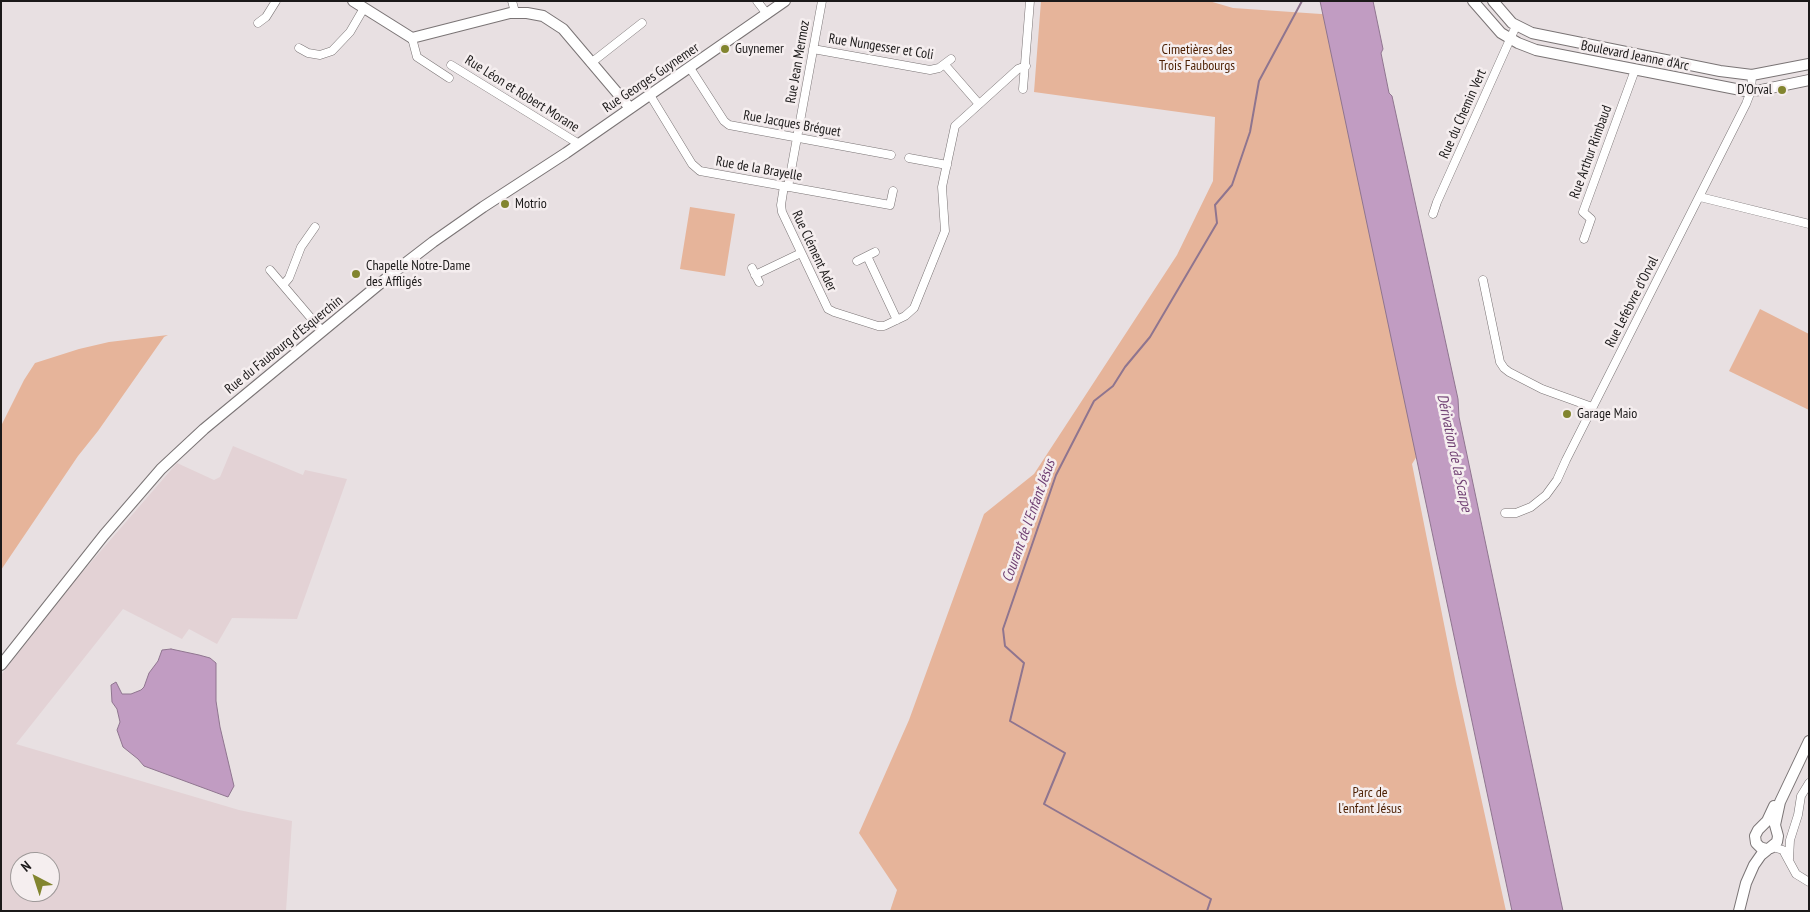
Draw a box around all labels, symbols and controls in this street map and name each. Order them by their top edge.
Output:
street label: Rue Jean Mermoz [782,19,814,105]
street label: Rue Nungesser et Coli [827,30,935,64]
street label: Boulevard Jeanne d'Arc [1579,37,1691,75]
street label: Rue Georges Guynemer [600,40,702,116]
place label: Guynemer [735,41,784,57]
park label: Cimetières des Trois Faubourgs [1159,42,1235,74]
marker: Guynemer [719,43,731,55]
street label: Rue Léon et Robert Morane [462,52,582,136]
street label: Rue du Chemin Vert [1436,67,1490,161]
place label: D'Orval [1737,82,1772,98]
marker: D'Orval [1776,84,1788,96]
street label: Rue Arthur Rimbaud [1566,103,1616,201]
street label: Rue Jacques Bréguet [742,107,842,141]
street label: Rue de la Brayelle [714,153,804,185]
place label: Motrio [515,196,547,212]
marker: Motrio [499,198,511,210]
street label: Rue Clément Ader [788,208,840,294]
street label: Rue Lefebvre d'Orval [1602,254,1662,350]
place label: Chapelle Notre-Dame des Affligés [366,258,470,290]
marker: Chapelle Notre-Dame des Affligés [350,268,362,280]
street label: Rue du Faubourg d'Esquerchin [222,292,346,398]
water label: Dérivation de la Scarpe [1433,392,1475,514]
place label: Garage Maio [1577,406,1637,422]
marker: Garage Maio [1561,408,1573,420]
water label: Courant de l'Enfant Jésus [999,457,1059,585]
park label: Parc de l'enfant Jésus [1338,785,1402,818]
north arrow [10,852,60,902]
text: N [17,857,35,876]

